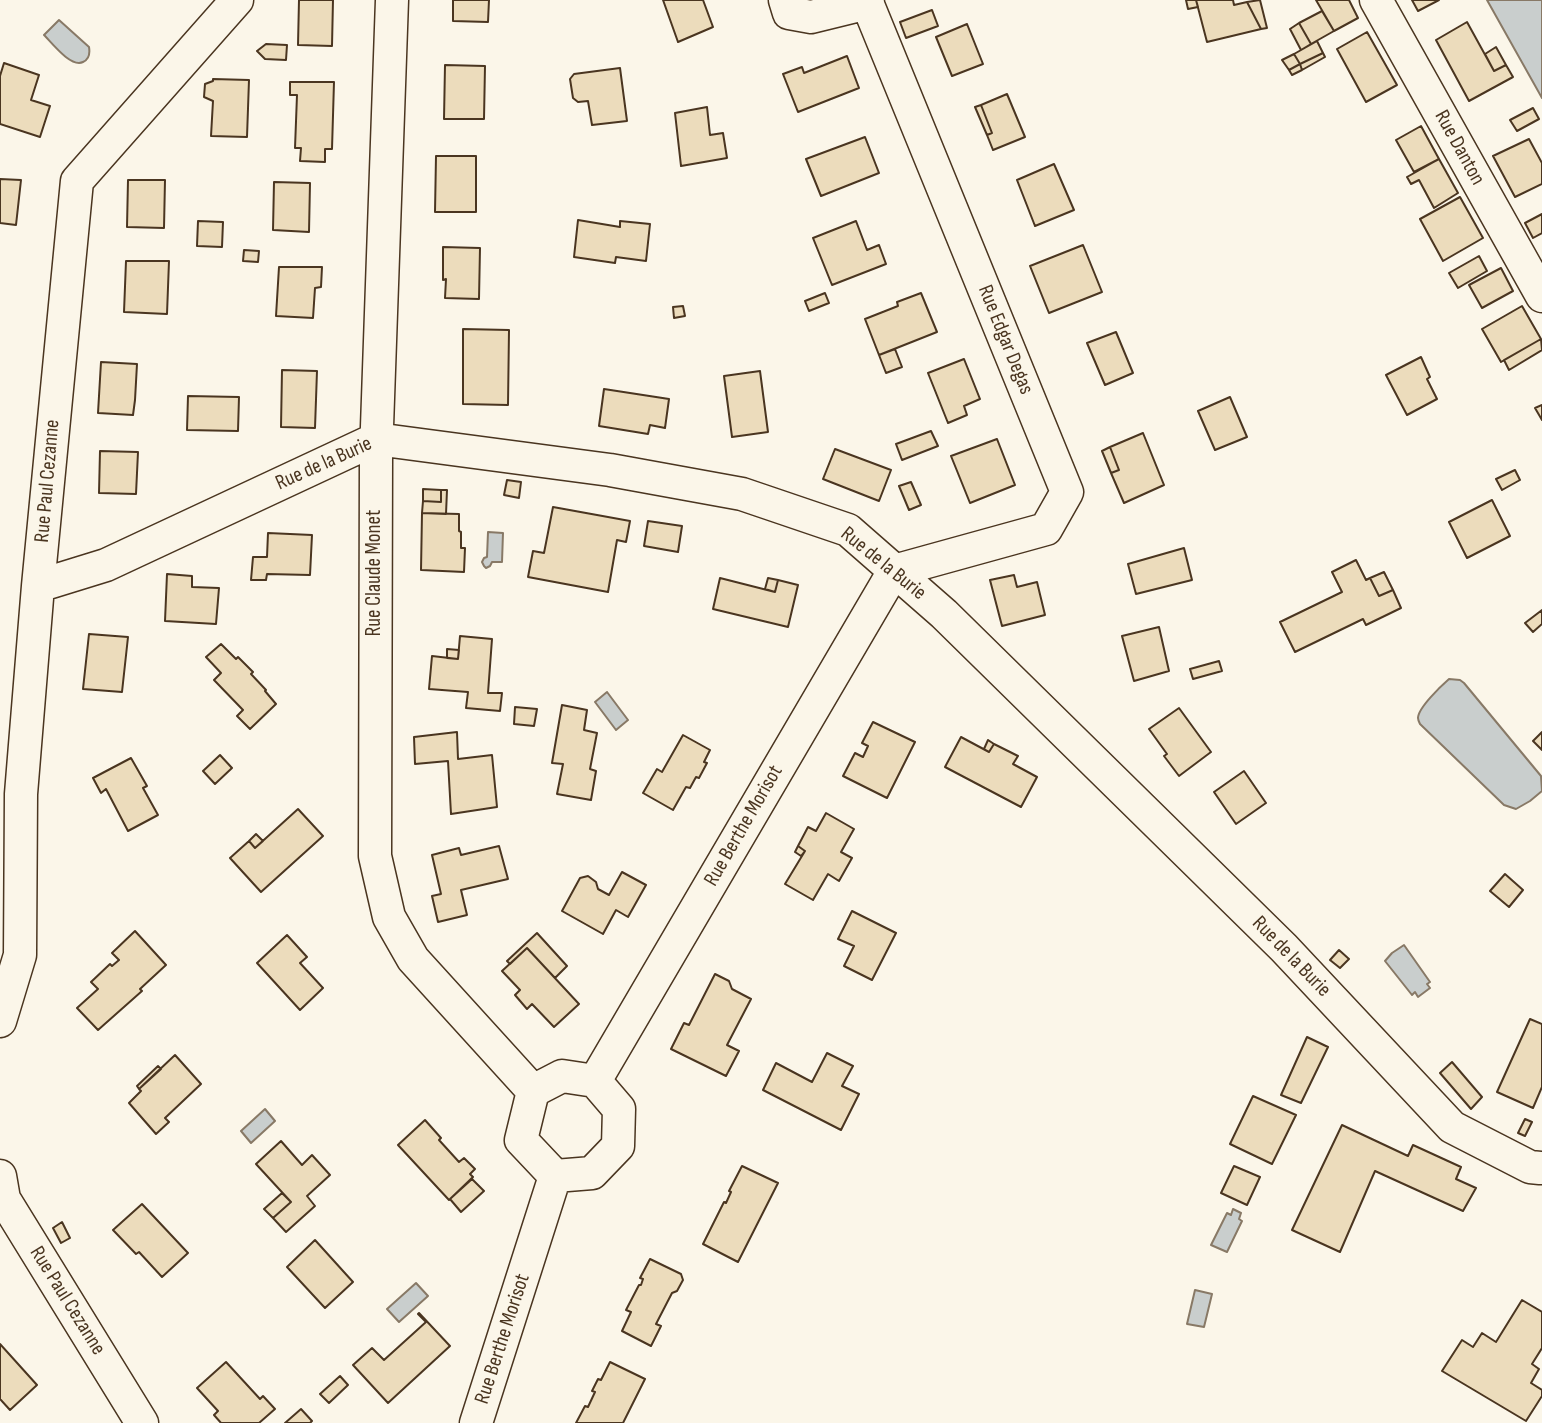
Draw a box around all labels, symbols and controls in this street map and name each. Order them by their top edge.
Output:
street label: Rue Danton [1428,106,1490,190]
street label: Rue Edgar Degas [972,282,1038,398]
street label: Rue Paul Cezanne [30,418,66,544]
street label: Rue de la Burie [272,432,376,496]
street label: Rue Claude Monet [362,510,388,636]
street label: Rue de la Burie [835,522,931,606]
street label: Rue Berthe Morisot [699,761,789,891]
street label: Rue de la Burie [1246,911,1336,1003]
street label: Rue Paul Cezanne [24,1242,110,1360]
street label: Rue Berthe Morisot [470,1271,536,1407]

